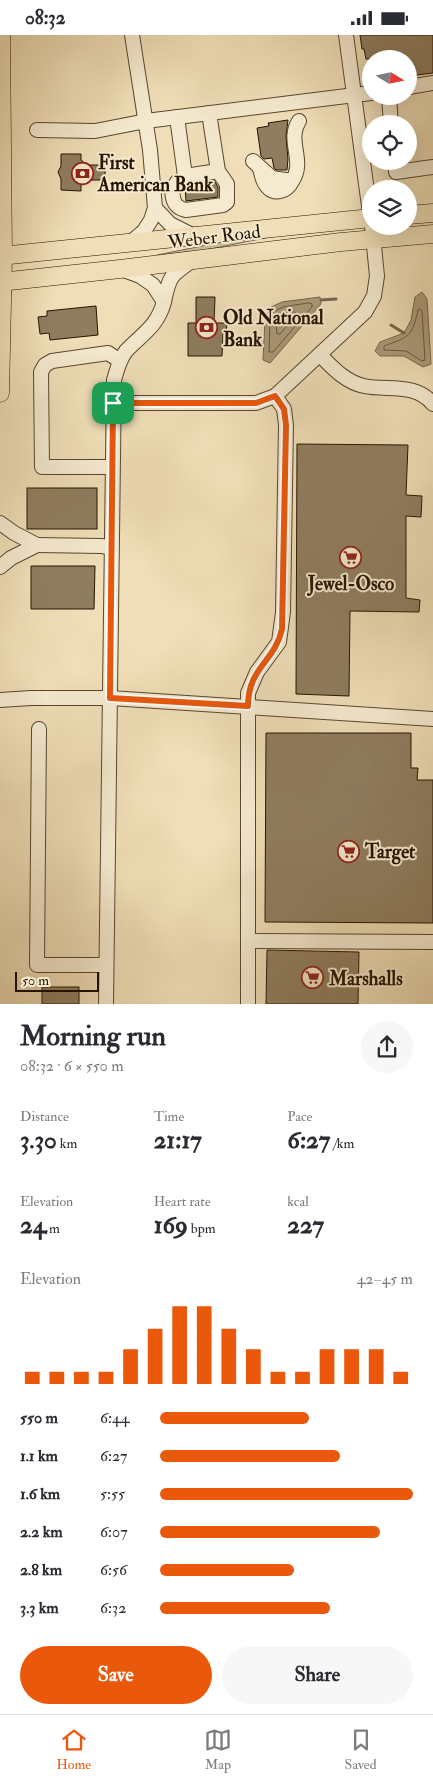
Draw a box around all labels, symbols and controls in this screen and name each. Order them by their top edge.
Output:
text: 08:32 [25,6,65,30]
north arrow [362,50,418,105]
map controls [362,50,417,235]
button: locate [362,115,417,170]
place label: First American Bank [97,151,214,197]
bank icon: First American Bank [70,161,94,185]
button: layers [362,180,417,235]
street label: Weber Road [165,219,263,255]
place label: Old National Bank [223,306,324,352]
bank icon: Old National Bank [195,316,219,340]
pin [92,382,134,424]
icon: arrive [99,389,127,417]
supermarket icon: Jewel-Osco [339,545,363,569]
place label: Jewel-Osco [307,572,394,596]
supermarket icon: Target [337,839,361,863]
place label: Target [364,840,416,865]
supermarket icon: Marshalls [301,966,325,990]
place label: Marshalls [328,967,403,991]
scale bar [15,969,99,992]
text: 50 m [22,972,49,989]
text: Morning run [20,1019,166,1054]
button: share [361,1021,413,1073]
text: 08:32 · 6 × 550 m [20,1056,124,1076]
text: Distance [20,1108,69,1125]
text: Time [154,1108,184,1125]
text: Pace [287,1108,312,1125]
text: 3.30 [20,1125,57,1156]
text: 21:17 [154,1125,202,1156]
text: 6:27 [287,1125,330,1156]
text: km [57,1135,77,1152]
text: /km [330,1135,354,1152]
text: Elevation [20,1193,73,1210]
text: Heart rate [154,1193,211,1210]
text: kcal [287,1193,309,1210]
text: 24 [20,1210,46,1241]
text: 169 [154,1210,188,1241]
text: 227 [287,1210,324,1241]
text: m [46,1220,60,1237]
text: bpm [188,1220,216,1237]
text: Elevation [20,1269,81,1289]
text: 42–45 m [357,1269,413,1289]
text: 550 m [20,1408,58,1428]
text: 6:44 [100,1408,129,1428]
text: 1.1 km [20,1446,58,1466]
text: 6:27 [100,1446,127,1466]
text: 1.6 km [20,1484,60,1504]
text: 5:55 [100,1484,125,1504]
text: 2.2 km [20,1522,63,1542]
text: 6:07 [100,1522,128,1542]
text: 2.8 km [20,1560,62,1580]
text: 6:56 [100,1560,127,1580]
text: 3.3 km [20,1598,59,1618]
text: 6:32 [100,1598,126,1618]
button: Save [20,1646,212,1704]
button: Share [222,1646,413,1704]
tab: Home [56,1726,91,1773]
tab: Map [204,1726,232,1773]
tab: Saved [345,1726,377,1773]

